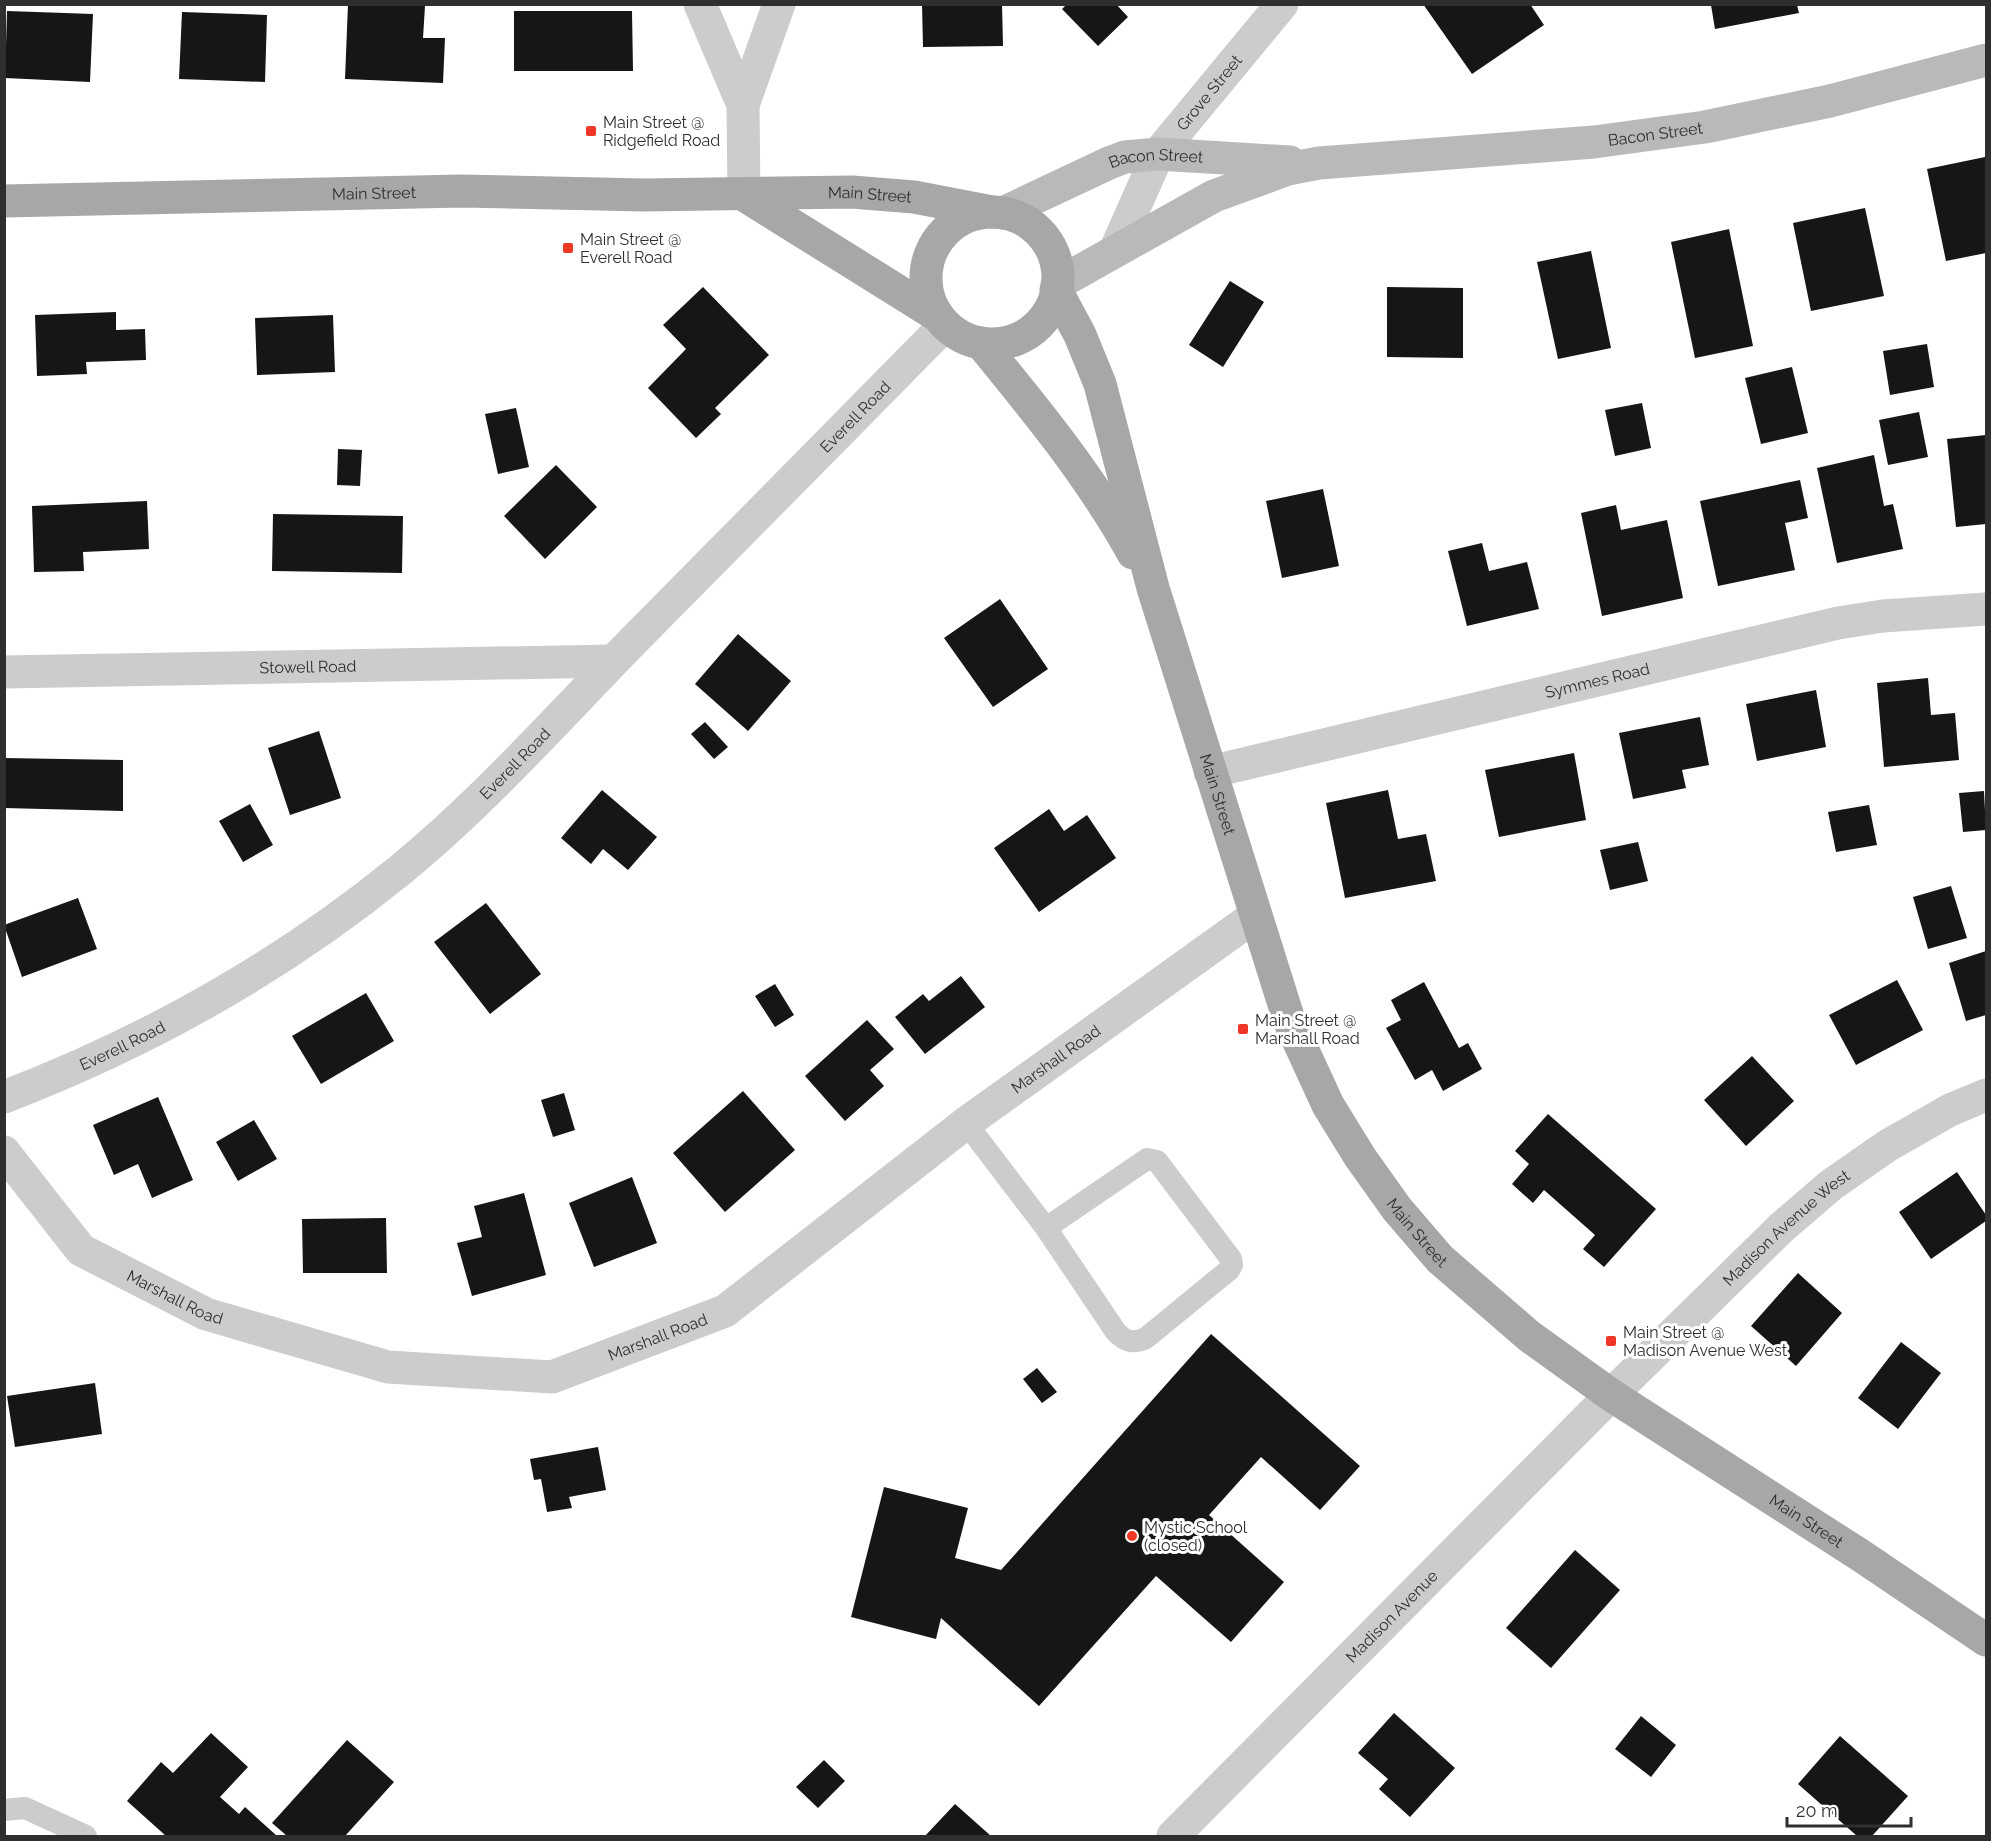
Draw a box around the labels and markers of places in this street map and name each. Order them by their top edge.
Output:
place label: Main Street @ Ridgefield Road [603,113,720,150]
marker: Main Street @ Ridgefield Road [584,124,598,138]
place label: Main Street @ Everell Road [580,230,681,267]
marker: Main Street @ Everell Road [561,241,575,255]
place label: Main Street @ Marshall Road [1255,1011,1360,1048]
marker: Main Street @ Marshall Road [1236,1022,1250,1036]
place label: Main Street @ Madison Avenue West [1623,1323,1788,1360]
marker: Main Street @ Madison Avenue West [1604,1334,1618,1348]
place label: Mystic School (closed) [1144,1518,1248,1555]
marker: Mystic School (closed) [1125,1529,1139,1543]

